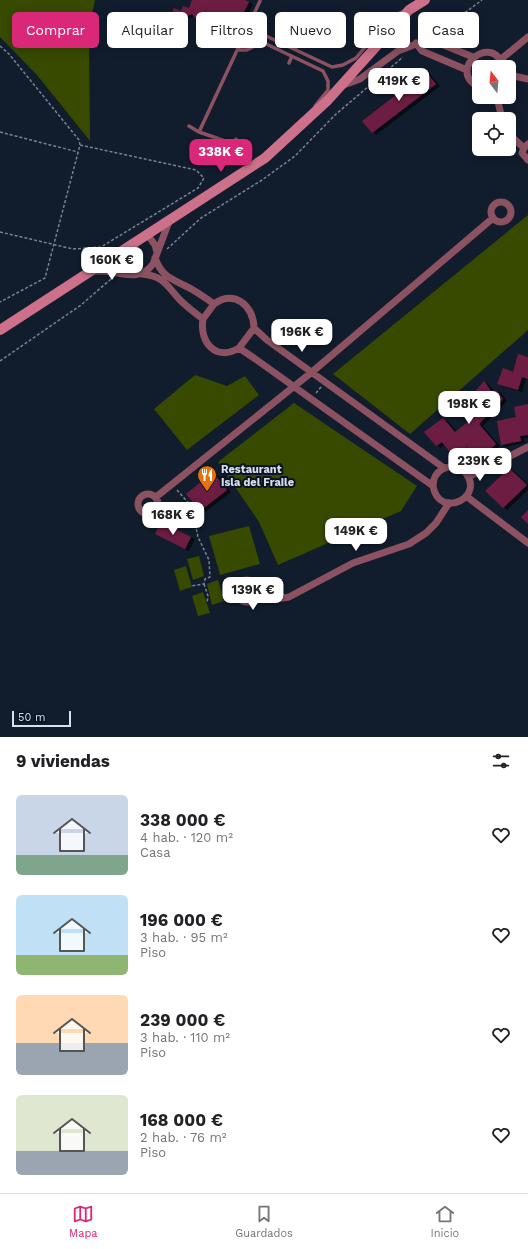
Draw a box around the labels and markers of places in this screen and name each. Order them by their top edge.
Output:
pin: 419K € [366,68,432,102]
pin: 338K € [188,139,254,173]
pin: 160K € [79,247,145,281]
pin: 196K € [269,319,335,353]
pin: 198K € [436,391,502,425]
pin: 239K € [447,448,513,482]
place label: Restaurant Isla del Fraile [221,463,294,489]
restaurant icon: Restaurant Isla del Fraile [196,464,218,492]
pin: 168K € [140,502,206,536]
pin: 149K € [323,518,389,552]
pin: 139K € [220,577,286,611]

